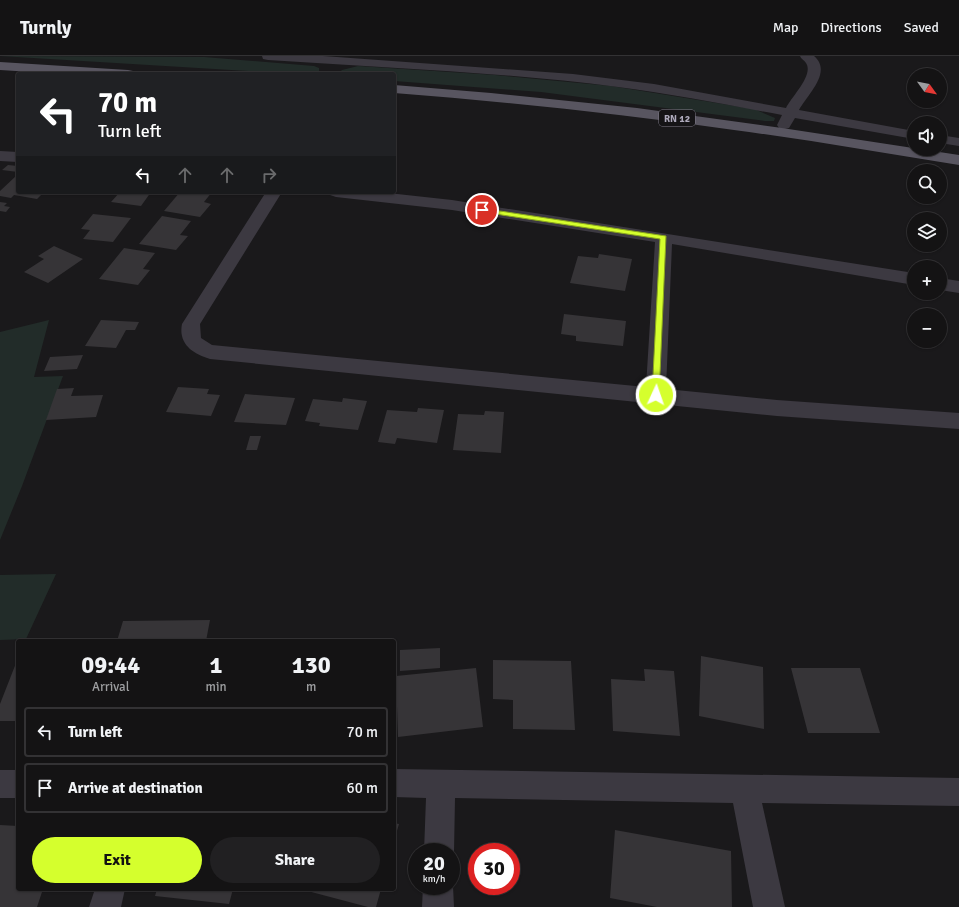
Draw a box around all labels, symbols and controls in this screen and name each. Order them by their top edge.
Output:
text: Turnly [20,16,72,40]
text: Map [773,19,799,36]
text: Directions [821,19,882,36]
text: Saved [904,19,939,36]
north arrow [907,68,947,108]
map controls [907,68,947,348]
text: 70 m [98,86,157,120]
icon: left [32,88,84,140]
road number: RN 12 [659,110,695,126]
button: sound [907,116,947,156]
text: Turn left [98,120,161,142]
icon: left [132,164,154,186]
icon: ahead [174,164,196,186]
icon: ahead [216,164,238,186]
icon: right [258,164,280,186]
button: search [907,164,947,204]
pin [465,193,499,227]
icon: arrive [471,199,493,221]
button: layers [907,212,947,252]
button: + [907,260,947,300]
button: − [907,308,947,348]
position arrow [635,374,677,416]
text: 09:44 [81,650,140,680]
text: 1 [210,650,222,680]
text: 130 [292,650,331,680]
text: Arrival [92,679,129,695]
text: min [206,679,227,695]
text: m [306,679,316,695]
icon: left [34,721,56,743]
text: Turn left [68,723,122,741]
text: 70 m [347,723,378,741]
icon: arrive [34,777,56,799]
text: Arrive at destination [68,779,203,797]
text: 60 m [347,779,378,797]
button: Exit [32,837,202,883]
button: Share [210,837,380,883]
speed limit sign: 30 [468,843,520,895]
text: 20 [423,851,445,876]
text: km/h [423,873,445,885]

